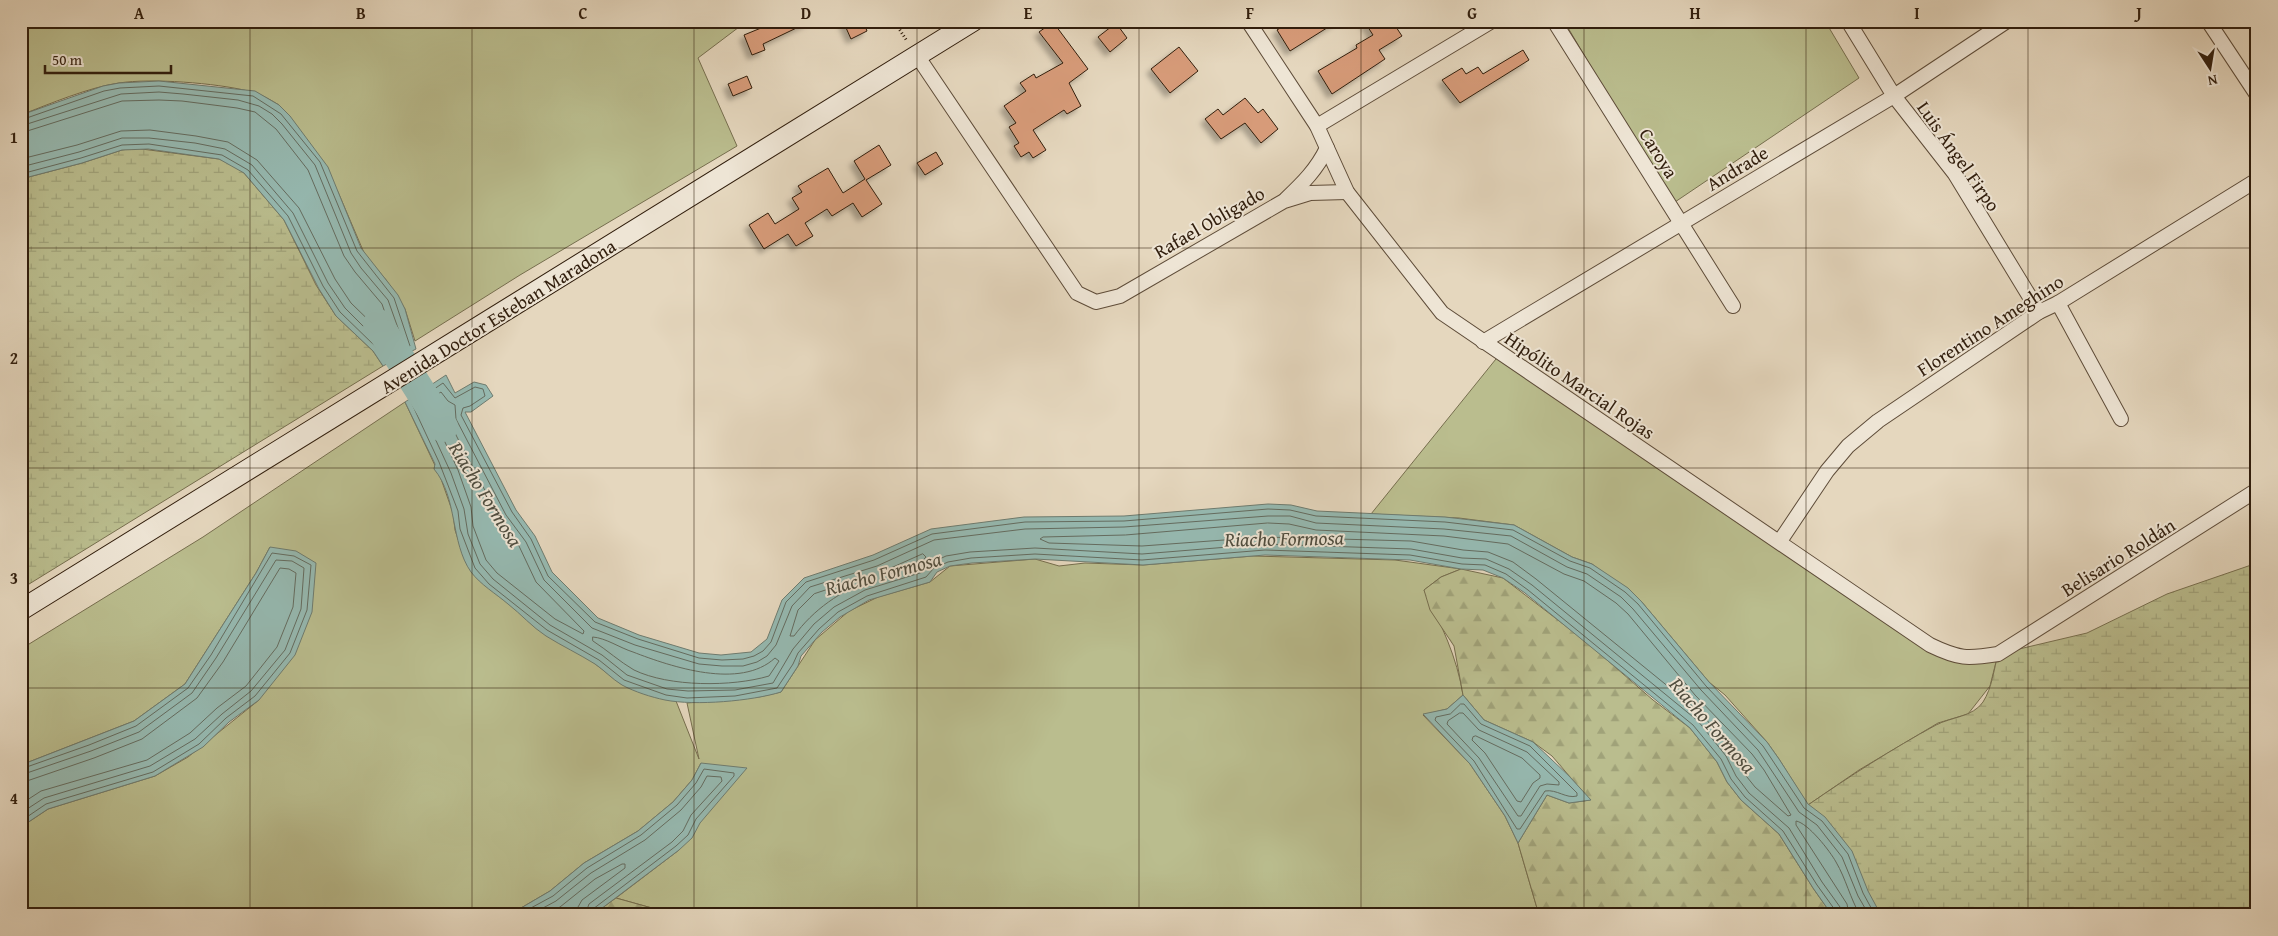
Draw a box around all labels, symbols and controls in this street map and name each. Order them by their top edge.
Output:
text: A [134,1,145,25]
text: B [356,1,366,25]
text: C [578,1,588,25]
text: D [801,1,811,25]
text: E [1024,1,1033,25]
text: F [1246,1,1254,25]
text: G [1467,1,1477,25]
text: H [1689,1,1701,25]
text: I [1914,1,1920,25]
text: J [2133,1,2142,25]
scale bar [45,42,171,74]
north arrow [2186,42,2236,92]
text: 50 m [52,49,83,70]
text: N [2205,70,2219,92]
street label: Luis Ángel Firpo [1911,95,2007,217]
street label: Caroya [1633,122,1685,184]
text: 1 [10,125,18,149]
street label: Andrade [1701,138,1773,198]
street label: Rafael Obligado [1148,179,1270,265]
street label: Avenida Doctor Esteban Maradona [375,232,621,400]
street label: Florentino Ameghino [1911,267,2069,383]
street label: Hipólito Marcial Rojas [1499,324,1661,446]
text: 2 [10,346,18,370]
water label: Riacho Formosa [442,435,530,553]
street label: Belisario Roldán [2056,511,2181,603]
water label: Riacho Formosa [1223,522,1345,554]
water label: Riacho Formosa [821,543,945,603]
text: 3 [10,566,18,590]
water label: Riacho Formosa [1662,670,1764,780]
text: 4 [10,786,18,810]

